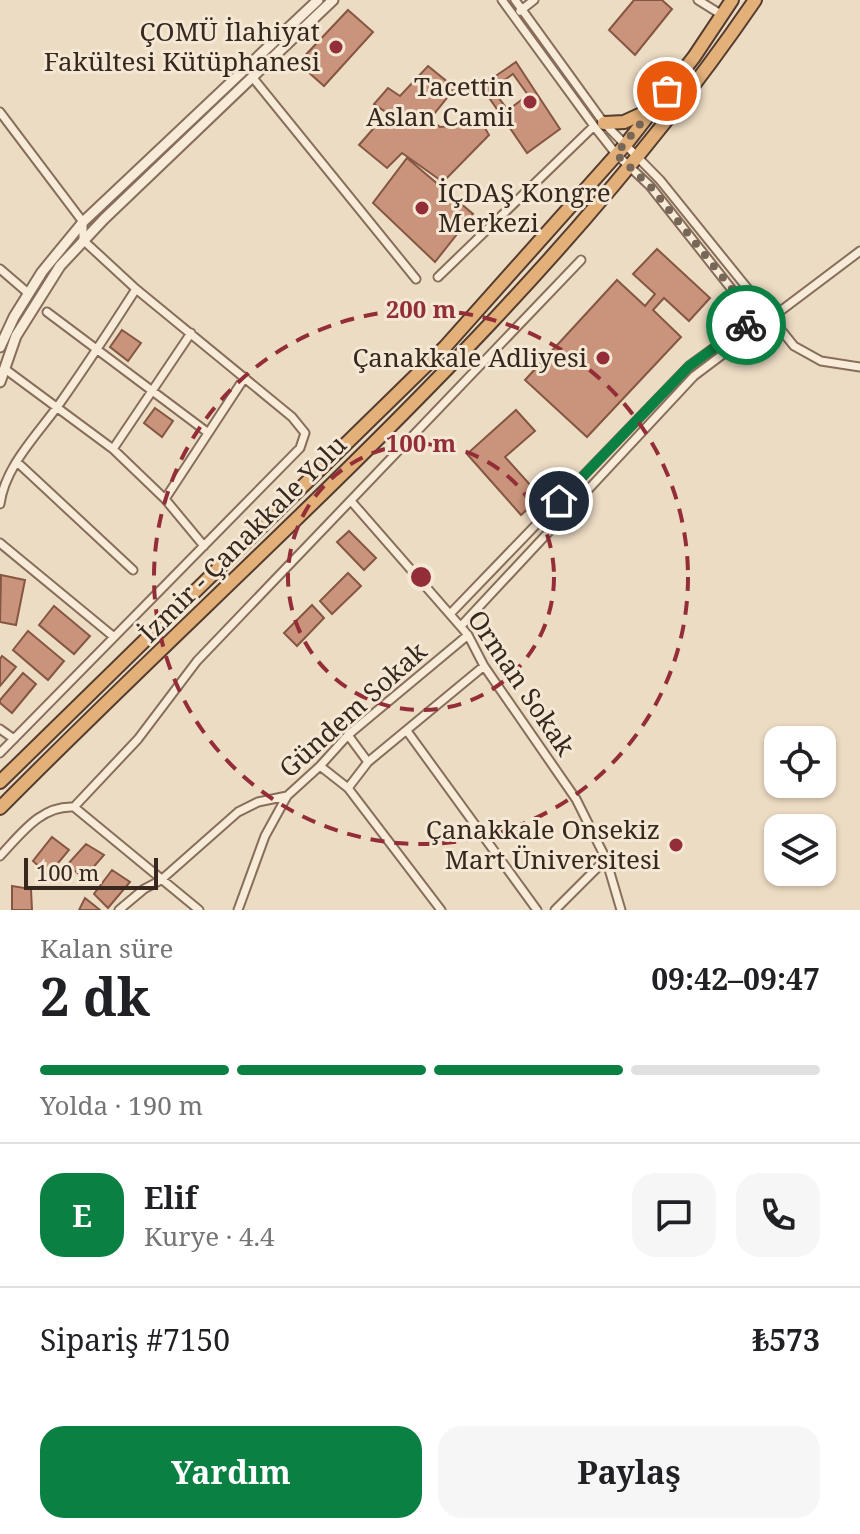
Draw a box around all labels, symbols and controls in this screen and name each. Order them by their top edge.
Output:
place label: ÇOMÜ İlahiyat Fakültesi Kütüphanesi [44,13,320,79]
marker: ÇOMÜ İlahiyat Fakültesi Kütüphanesi [327,38,345,56]
pin [633,57,701,125]
place label: Tacettin Aslan Camii [366,68,514,134]
icon: bag [645,69,689,113]
marker: Tacettin Aslan Camii [521,93,539,111]
place label: İÇDAŞ Kongre Merkezi [438,174,611,240]
marker: İÇDAŞ Kongre Merkezi [413,199,431,217]
courier [706,285,786,365]
text: 200 m [386,292,457,325]
icon: bike [724,303,768,347]
place label: Çanakkale Adliyesi [352,339,587,375]
marker: Çanakkale Adliyesi [594,349,612,367]
text: 100 m [386,426,457,459]
street label: İzmir - Çanakkale Yolu [131,427,354,650]
pin [525,467,593,535]
icon: home [537,479,581,523]
centre of rings [407,563,435,591]
street label: Orman Sokak [460,603,584,763]
street label: Gündem Sokak [271,633,435,785]
map controls [764,726,836,886]
button: locate [764,726,836,798]
place label: Çanakkale Onsekiz Mart Üniversitesi [426,811,660,877]
button: layers [764,814,836,886]
marker: Çanakkale Onsekiz Mart Üniversitesi [667,836,685,854]
scale bar [24,854,158,890]
text: 100 m [36,857,99,887]
text: Kalan süre [40,930,173,966]
text: 09:42–09:47 [651,958,820,999]
text: 2 dk [40,960,150,1031]
text: Yolda · 190 m [40,1087,203,1123]
button: chat [632,1173,716,1257]
button: phone [736,1173,820,1257]
text: Elif [144,1177,197,1218]
text: E [72,1195,92,1236]
text: Kurye · 4.4 [144,1218,275,1254]
text: Sipariş #7150 [40,1319,230,1360]
text: ₺573 [752,1319,820,1360]
button: Yardım [40,1426,422,1518]
button: Paylaş [438,1426,820,1518]

